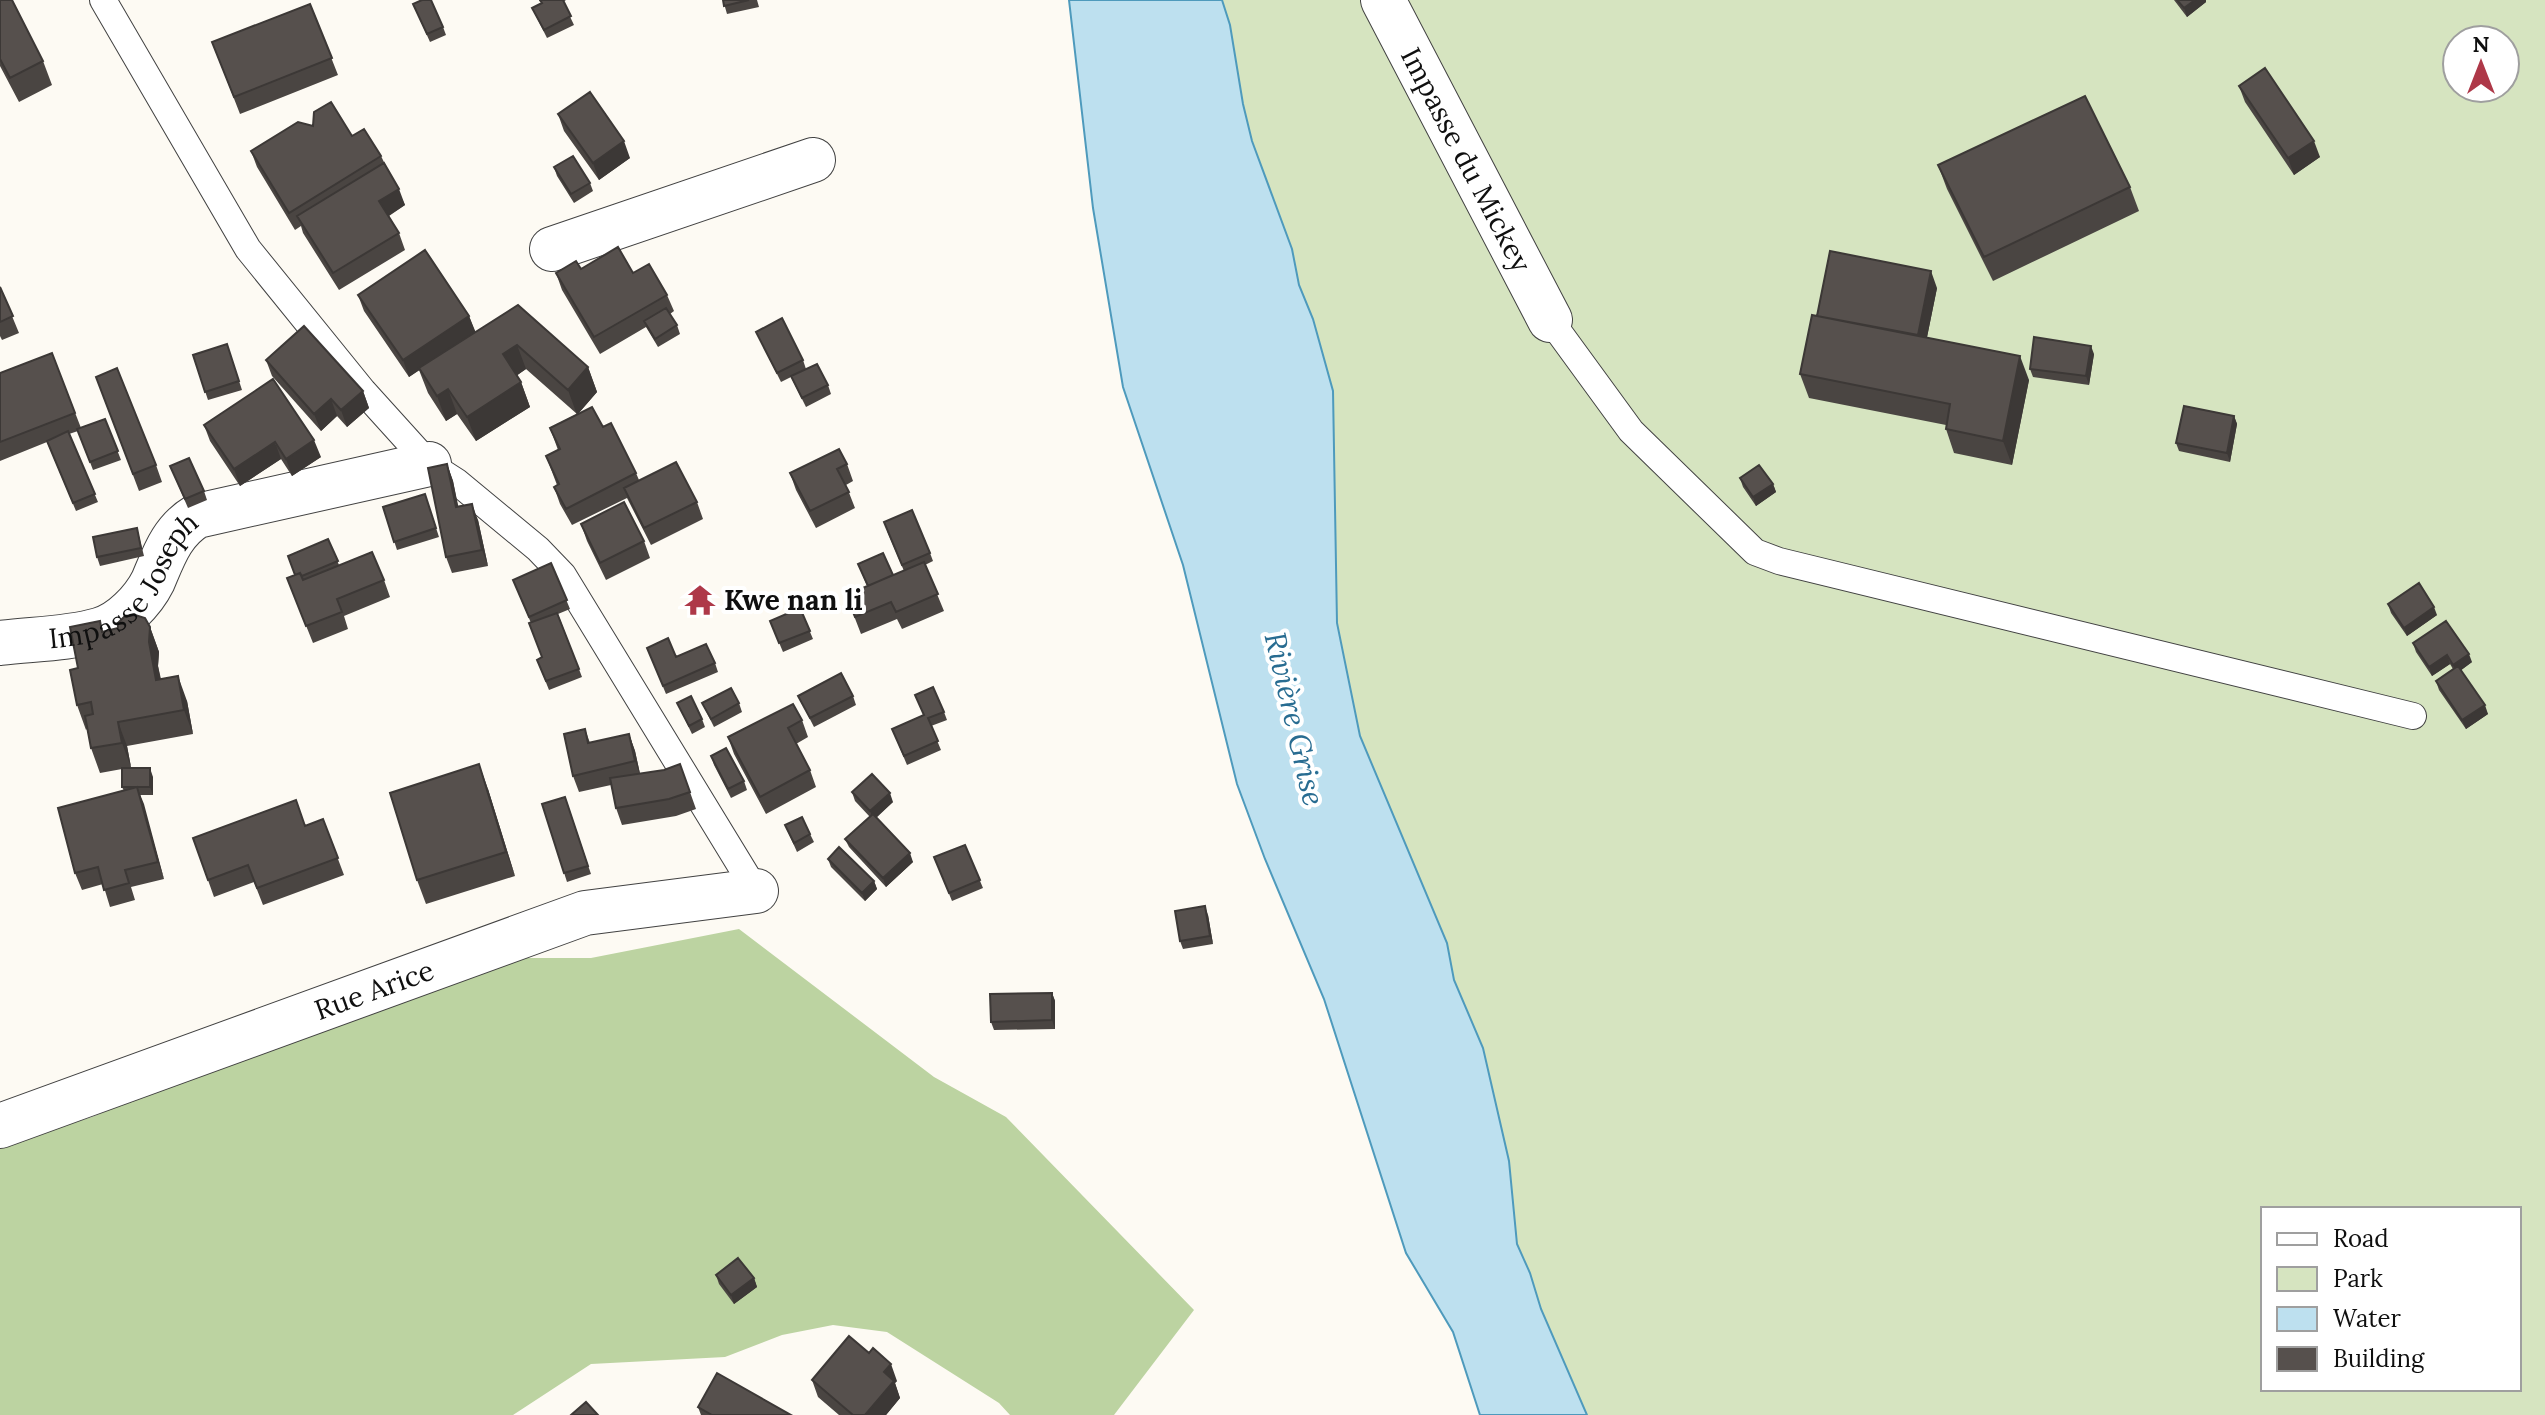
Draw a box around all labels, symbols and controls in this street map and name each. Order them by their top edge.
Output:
north arrow [2441,24,2521,104]
text: N [2472,30,2490,58]
street label: Impasse du Mickey [1393,41,1540,278]
street label: Impasse Joseph [47,504,205,656]
place label: Kwe nan li [724,582,863,618]
temple icon: Kwe nan li [683,583,717,617]
water label: Rivière Grise [1257,628,1333,809]
street label: Rue Arice [309,952,439,1028]
legend [2261,1207,2521,1391]
text: Road [2333,1223,2389,1254]
text: Park [2333,1263,2383,1294]
text: Water [2333,1303,2401,1334]
text: Building [2333,1343,2425,1374]

